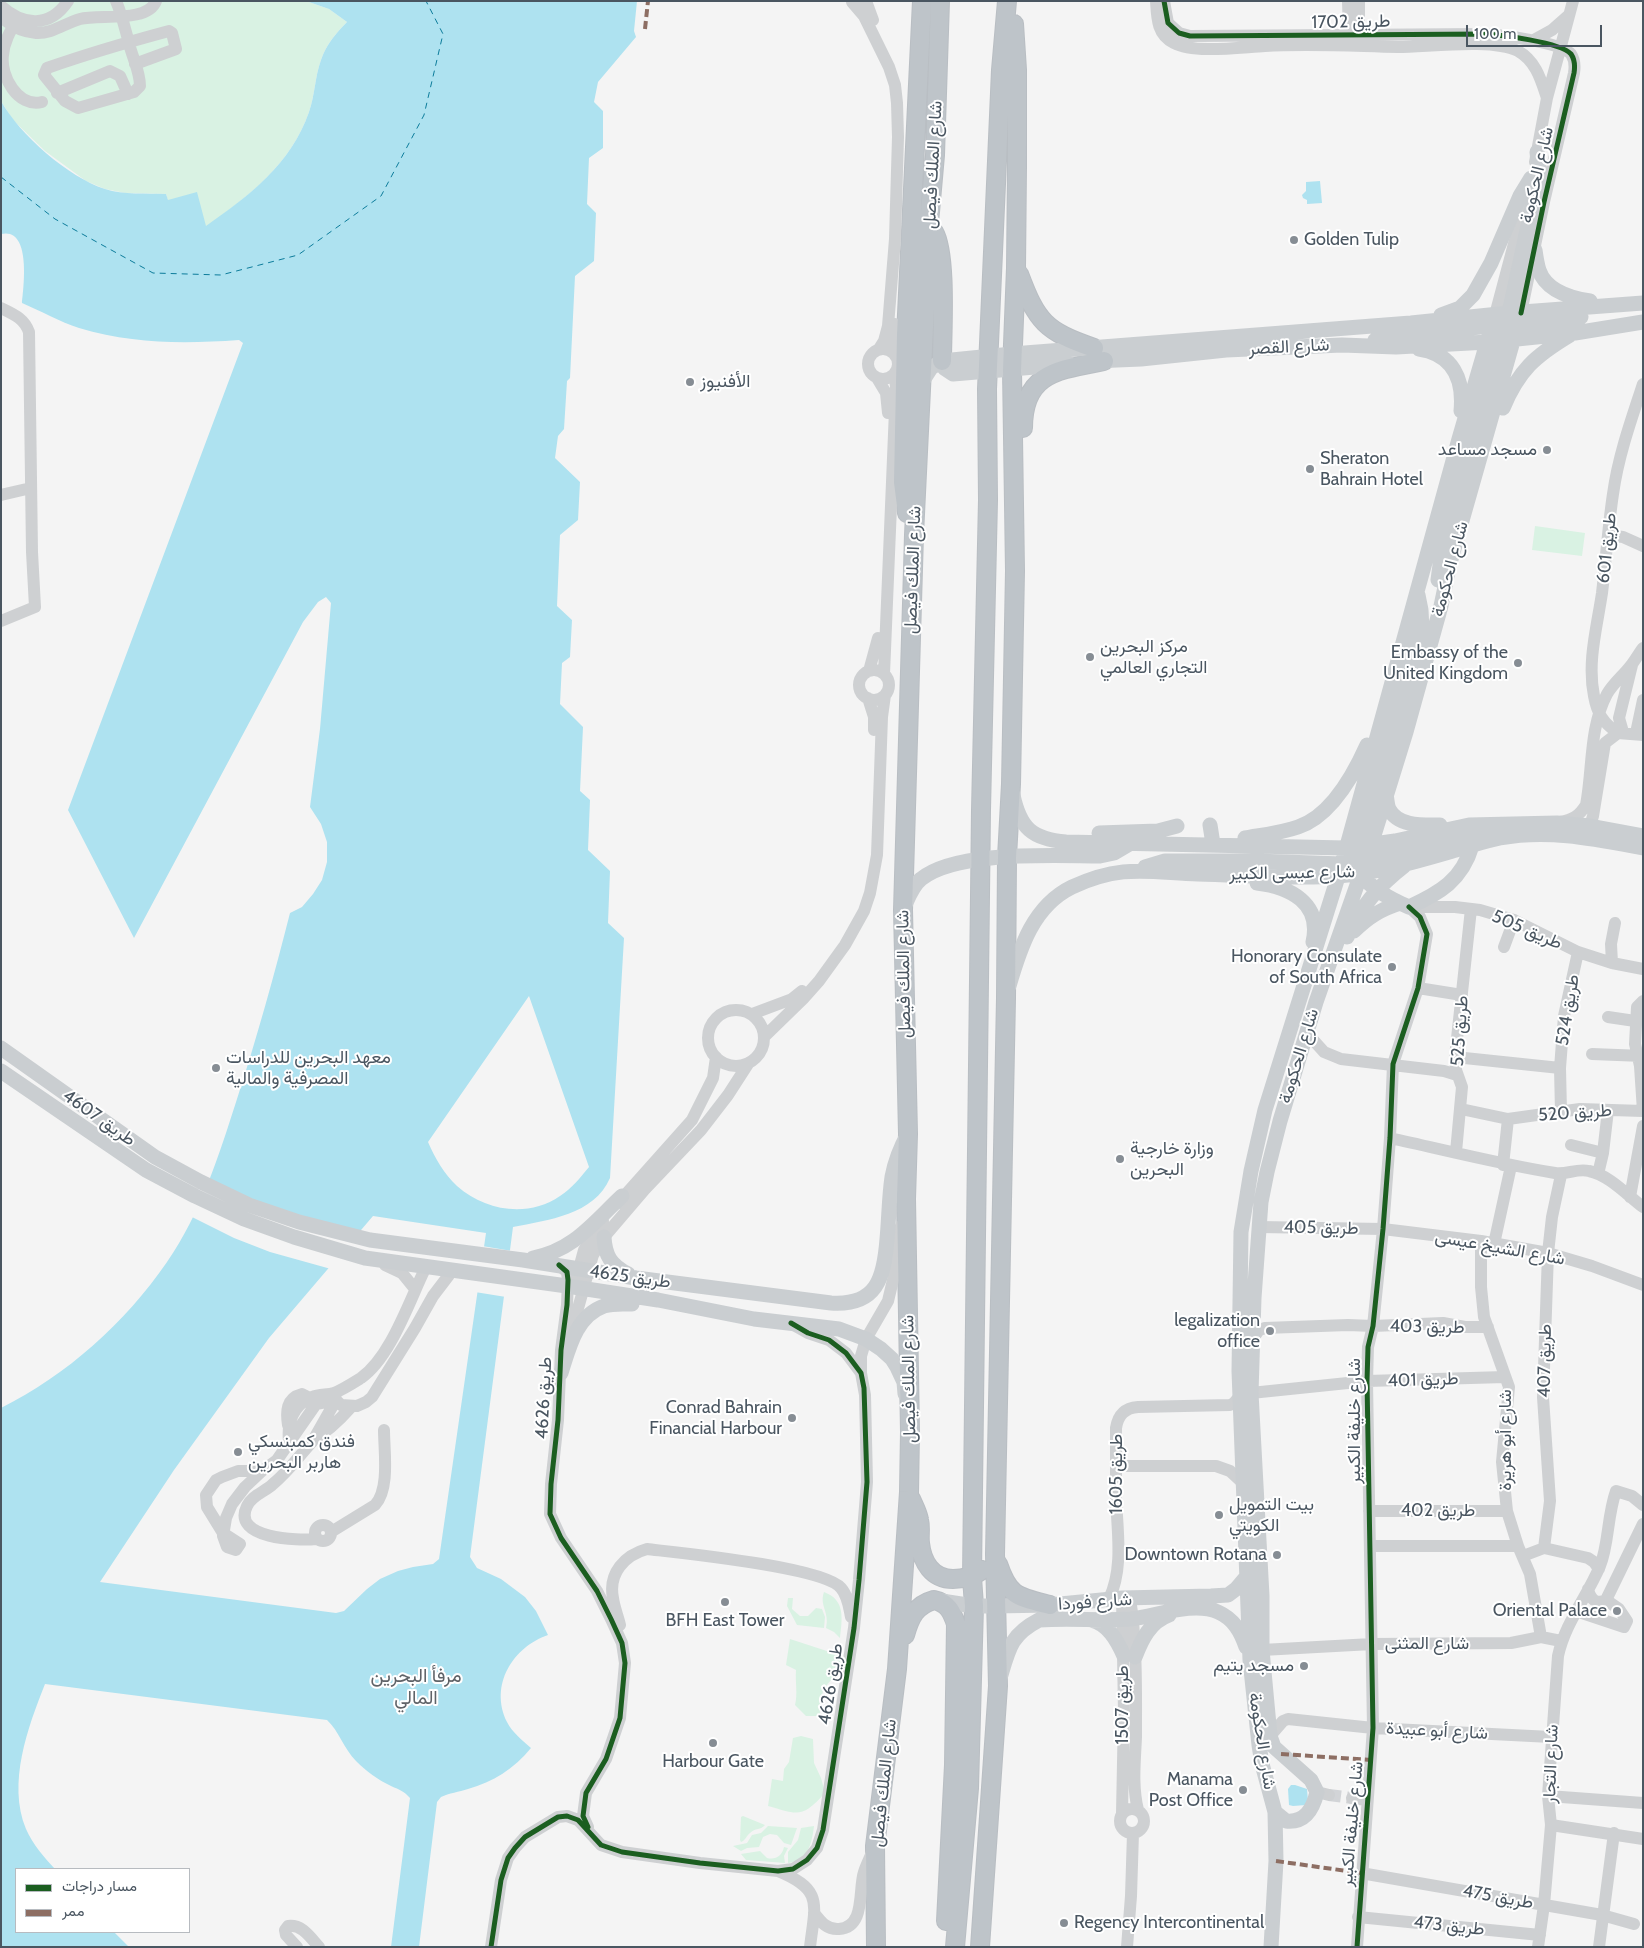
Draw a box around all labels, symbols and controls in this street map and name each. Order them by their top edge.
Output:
street label: طريق 1702 [1311,11,1391,33]
scale bar [1469,15,1605,47]
text: 100 m [1474,25,1516,43]
street label: شارع الملك فيصل [919,100,947,230]
street label: شارع الحكومة [1515,125,1559,225]
place label: Golden Tulip [1304,229,1399,251]
marker: Golden Tulip [1288,234,1300,246]
street label: شارع القصر [1248,334,1330,360]
place label: الأفنيوز [700,371,750,393]
marker: الأفنيوز [684,376,696,388]
place label: مسجد مساعد [1438,439,1537,461]
marker: مسجد مساعد [1541,444,1553,456]
place label: Sheraton Bahrain Hotel [1320,448,1423,490]
marker: Sheraton Bahrain Hotel [1304,463,1316,475]
street label: شارع الملك فيصل [900,505,926,635]
street label: طريق 601 [1593,512,1621,584]
street label: شارع الحكومة [1427,519,1473,619]
place label: مركز البحرين التجاري العالمي [1100,636,1208,679]
place label: Embassy of the United Kingdom [1383,642,1508,684]
marker: مركز البحرين التجاري العالمي [1084,651,1096,663]
marker: Embassy of the United Kingdom [1512,657,1524,669]
street label: شارع عيسى الكبير [1229,861,1355,885]
street label: طريق 505 [1489,906,1565,954]
street label: شارع الملك فيصل [892,910,916,1038]
place label: Honorary Consulate of South Africa [1231,946,1382,989]
marker: Honorary Consulate of South Africa [1386,961,1398,973]
street label: طريق 524 [1552,973,1584,1047]
street label: طريق 525 [1447,995,1473,1067]
street label: شارع الحكومة [1274,1006,1324,1106]
place label: معهد البحرين للدراسات المصرفية والمالية [226,1047,391,1090]
marker: معهد البحرين للدراسات المصرفية والمالية [210,1062,222,1074]
street label: طريق 4607 [58,1085,140,1151]
street label: طريق 520 [1537,1100,1613,1126]
place label: وزارة خارجية البحرين [1130,1138,1214,1180]
marker: وزارة خارجية البحرين [1114,1153,1126,1165]
street label: طريق 405 [1283,1217,1359,1239]
street label: شارع الشيخ عيسى [1433,1226,1567,1270]
street label: طريق 4625 [588,1261,672,1293]
place label: legalization office [1174,1310,1260,1352]
street label: شارع الملك فيصل [897,1315,921,1443]
street label: طريق 403 [1389,1316,1465,1338]
street label: طريق 407 [1534,1324,1556,1398]
marker: legalization office [1264,1325,1276,1337]
street label: طريق 4626 [531,1356,557,1440]
street label: شارع خليفة الكبير [1344,1358,1366,1484]
street label: طريق 401 [1387,1368,1459,1392]
street label: شارع أبو هريرة [1495,1389,1517,1491]
place label: Conrad Bahrain Financial Harbour [649,1397,782,1440]
marker: Conrad Bahrain Financial Harbour [786,1412,798,1424]
place label: فندق كمبنسكي هاربر البحرين [248,1431,355,1474]
street label: طريق 1605 [1106,1434,1128,1514]
marker: فندق كمبنسكي هاربر البحرين [232,1446,244,1458]
place label: بيت التمويل الكويتي [1229,1494,1314,1536]
street label: طريق 402 [1401,1500,1475,1522]
marker: بيت التمويل الكويتي [1213,1509,1225,1521]
place label: Downtown Rotana [1125,1544,1267,1566]
marker: Downtown Rotana [1271,1549,1283,1561]
street label: شارع فوردا [1057,1589,1133,1615]
marker: BFH East Tower [719,1596,731,1608]
place label: Oriental Palace [1493,1600,1607,1622]
marker: Oriental Palace [1611,1605,1623,1617]
place label: BFH East Tower [666,1610,784,1632]
street label: شارع المثنى [1385,1633,1469,1655]
street label: طريق 4626 [814,1642,848,1726]
place label: مسجد يتيم [1213,1655,1294,1677]
marker: مسجد يتيم [1298,1660,1310,1672]
district label: مرفأ البحرين المالي [370,1665,462,1709]
street label: طريق 1507 [1112,1665,1134,1745]
street label: شارع الحكومة [1244,1691,1280,1791]
street label: شارع الملك فيصل [867,1718,901,1848]
street label: شارع أبو عبيدة [1386,1718,1488,1744]
street label: شارع التجار [1539,1724,1563,1804]
marker: Harbour Gate [707,1737,719,1749]
place label: Harbour Gate [662,1751,764,1773]
street label: شارع خليفة الكبير [1336,1760,1368,1888]
place label: Manama Post Office [1149,1769,1233,1812]
marker: Manama Post Office [1237,1784,1249,1796]
legend [15,1868,190,1933]
text: مسار دراجات [62,1877,137,1895]
street label: طريق 475 [1461,1880,1535,1914]
text: ممر [62,1902,84,1920]
place label: Regency Intercontinental [1074,1912,1264,1934]
street label: طريق 473 [1412,1912,1486,1940]
marker: Regency Intercontinental [1058,1917,1070,1929]

